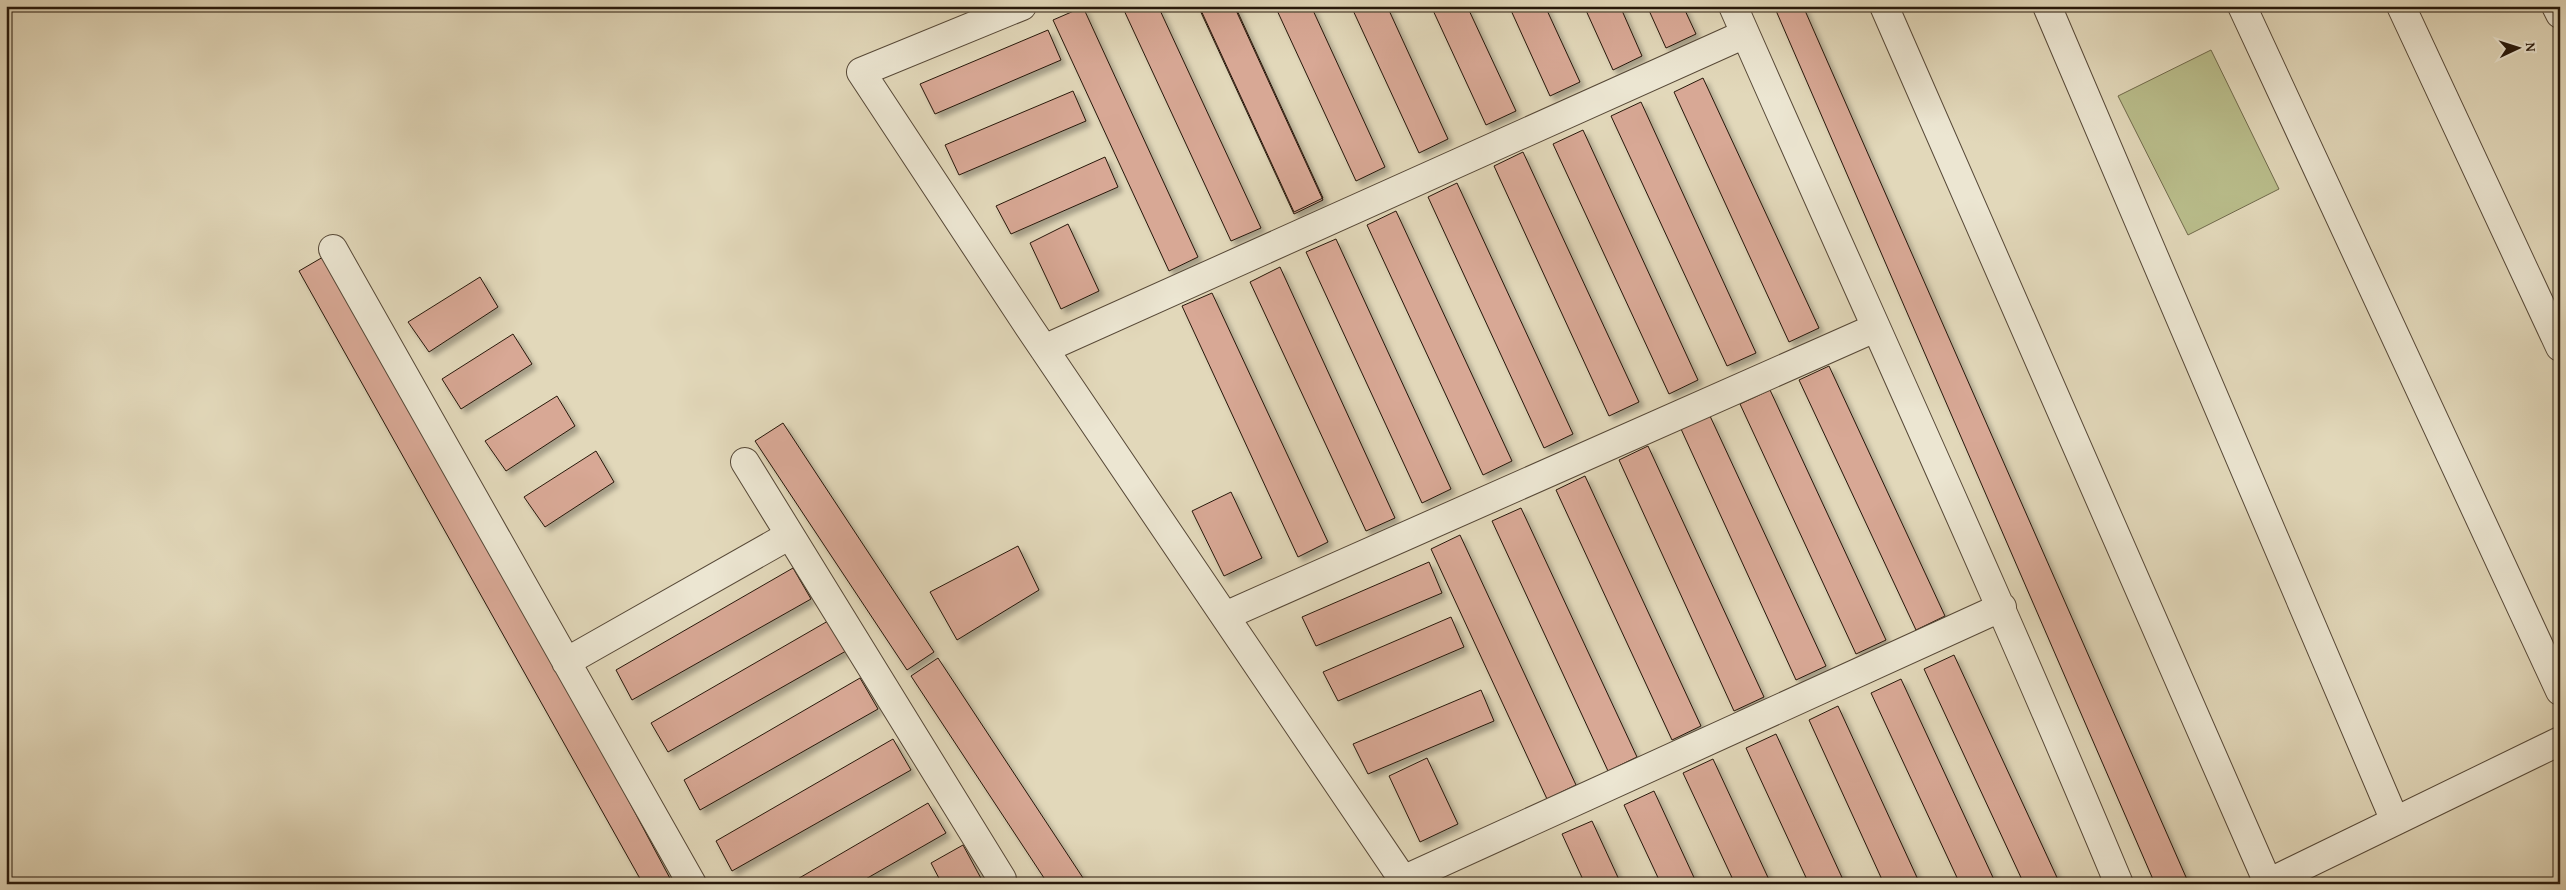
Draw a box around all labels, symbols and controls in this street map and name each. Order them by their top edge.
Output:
north arrow [2494,22,2544,72]
text: N [2521,42,2541,53]

